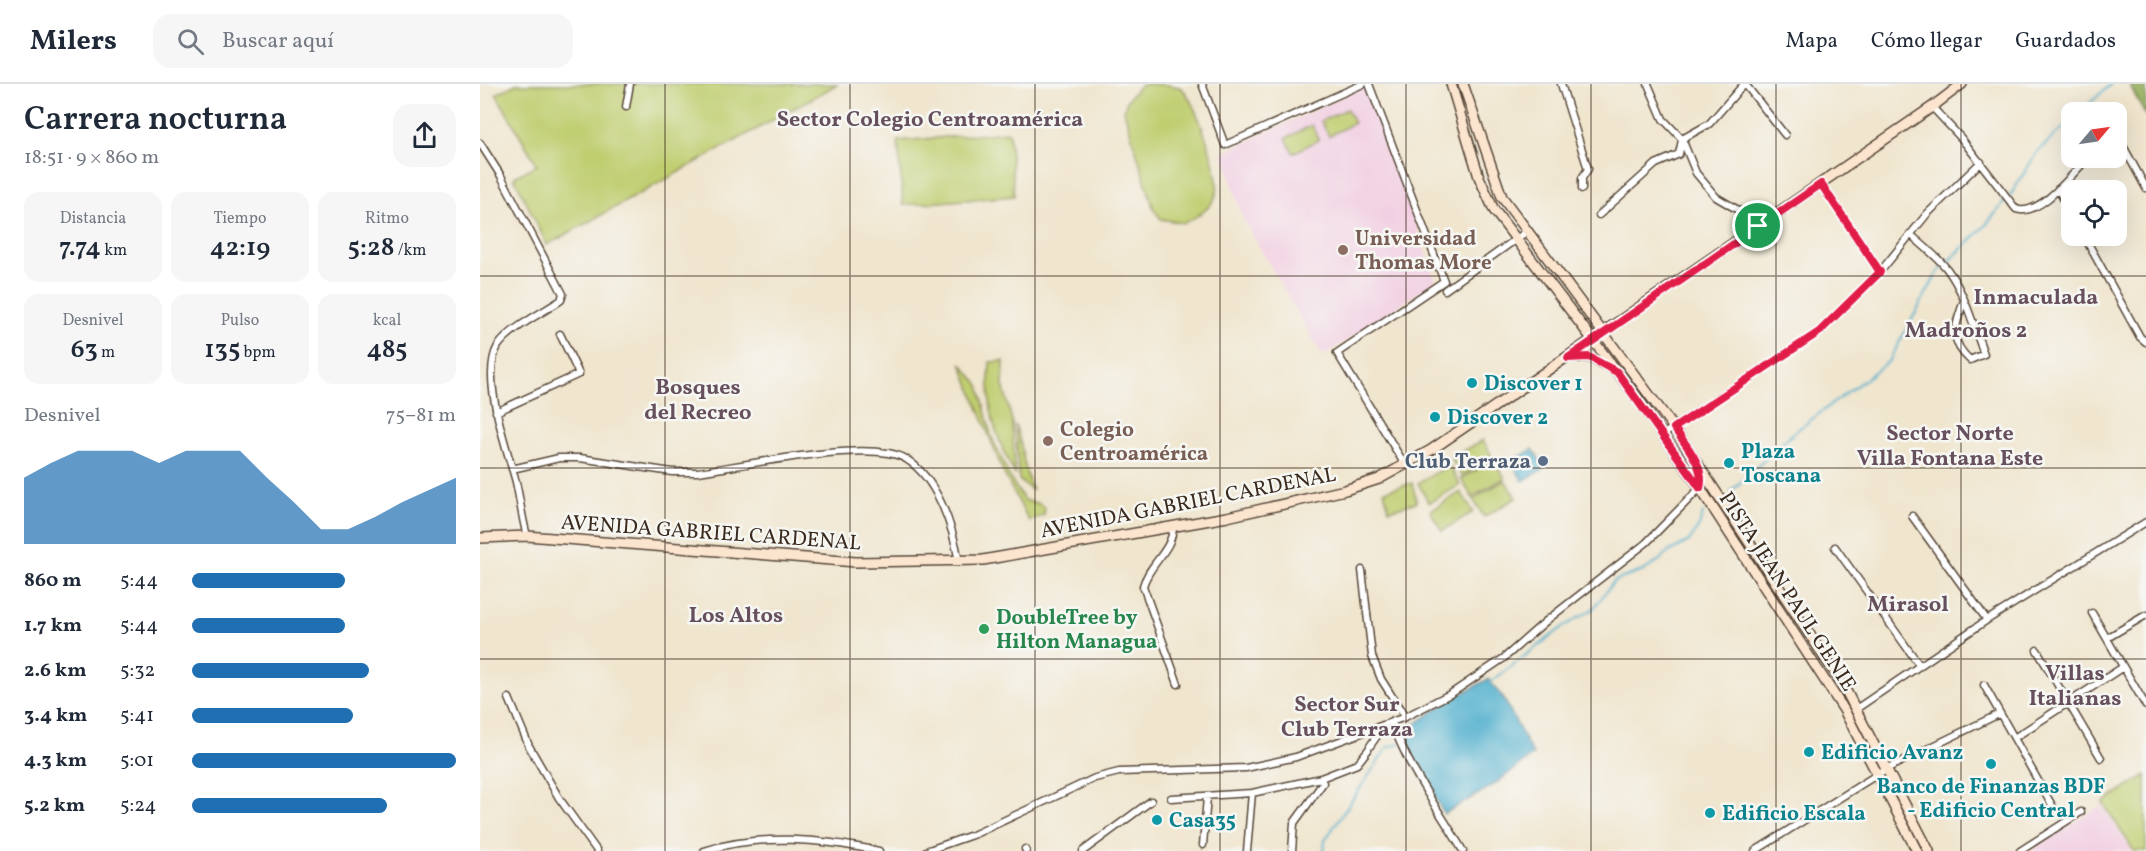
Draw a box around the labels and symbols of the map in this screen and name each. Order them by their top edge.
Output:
north arrow [2061,102,2127,168]
district label: Sector Colegio Centroamérica [777,105,1083,136]
pin [1732,200,1783,251]
place label: Universidad Thomas More [1355,225,1492,278]
marker: Universidad Thomas More [1336,243,1350,257]
district label: Inmaculada [1974,283,2098,314]
district label: Madroños 2 [1905,316,2027,347]
place label: Discover 1 [1484,370,1583,399]
district label: Bosques del Recreo [644,373,752,429]
marker: Discover 1 [1465,376,1479,390]
place label: Discover 2 [1447,404,1548,433]
marker: Discover 2 [1428,410,1442,424]
place label: Colegio Centroamérica [1060,416,1208,469]
district label: Sector Norte Villa Fontana Este [1857,419,2043,475]
marker: Colegio Centroamérica [1041,434,1055,448]
place label: Plaza Toscana [1741,438,1821,491]
place label: Club Terraza [1405,448,1531,477]
marker: Club Terraza [1536,454,1550,468]
marker: Plaza Toscana [1722,456,1736,470]
street label: AVENIDA GABRIEL CARDENAL [1038,461,1339,546]
street label: PISTA JEAN PAUL GENIE [1711,486,1862,697]
street label: AVENIDA GABRIEL CARDENAL [560,509,862,558]
district label: Mirasol [1867,590,1949,621]
district label: Los Altos [689,601,783,632]
place label: DoubleTree by Hilton Managua [996,604,1158,657]
marker: DoubleTree by Hilton Managua [977,622,991,636]
district label: Villas Italianas [2029,659,2121,715]
district label: Sector Sur Club Terraza [1281,690,1413,746]
place label: Edificio Avanz [1821,739,1963,768]
marker: Edificio Avanz [1802,745,1816,759]
marker: Banco de Finanzas BDF - Edificio Central [1984,757,1998,771]
place label: Banco de Finanzas BDF - Edificio Central [1877,773,2105,826]
place label: Edificio Escala [1722,800,1866,829]
marker: Edificio Escala [1703,806,1717,820]
place label: Casa35 [1169,807,1236,836]
marker: Casa35 [1150,813,1164,827]

